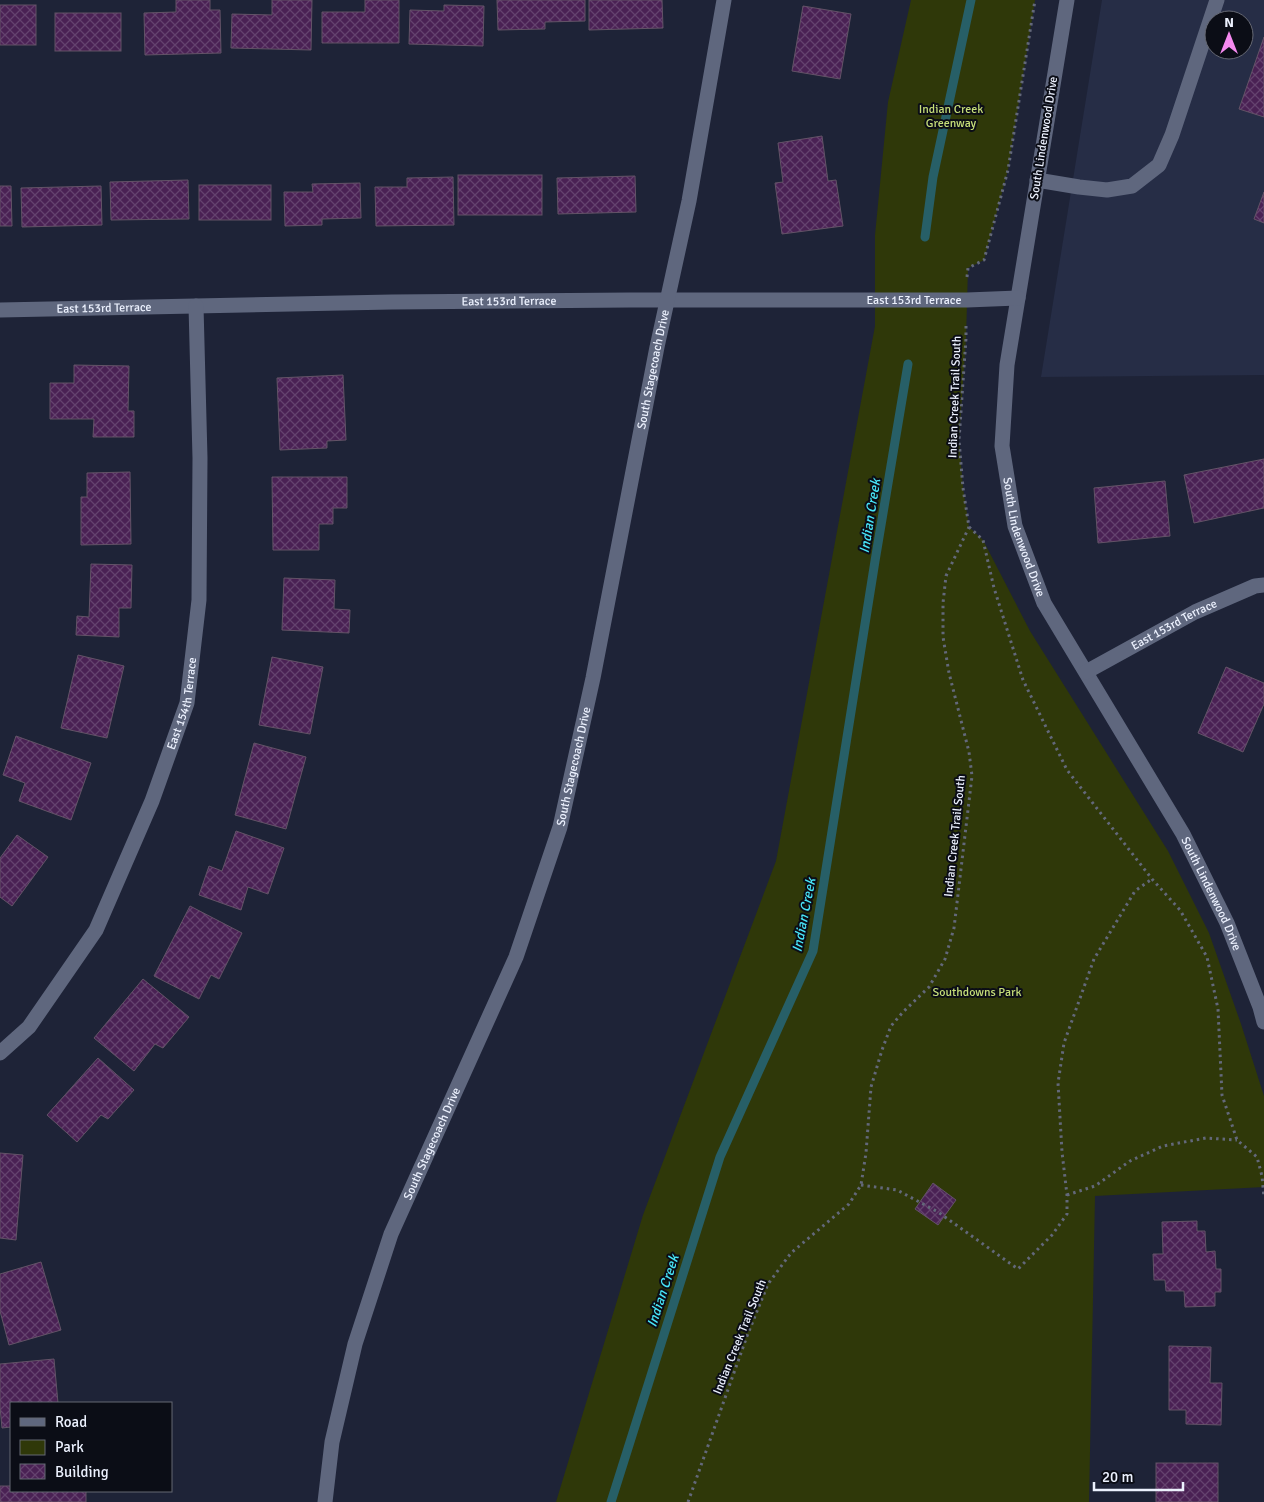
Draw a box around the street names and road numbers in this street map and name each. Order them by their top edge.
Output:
street label: South Lindenwood Drive [1027,75,1061,201]
street label: East 153rd Terrace [461,293,556,309]
street label: East 153rd Terrace [866,293,961,308]
street label: East 153rd Terrace [56,299,152,316]
street label: South Stagecoach Drive [634,308,673,430]
street label: Indian Creek Trail South [945,336,965,458]
street label: South Lindenwood Drive [1000,476,1048,599]
street label: East 153rd Terrace [1128,596,1219,653]
street label: East 154th Terrace [163,656,200,752]
street label: South Stagecoach Drive [553,705,594,827]
street label: Indian Creek Trail South [941,774,969,898]
street label: South Lindenwood Drive [1178,834,1245,953]
street label: South Stagecoach Drive [400,1085,464,1202]
street label: Indian Creek Trail South [710,1277,770,1397]

